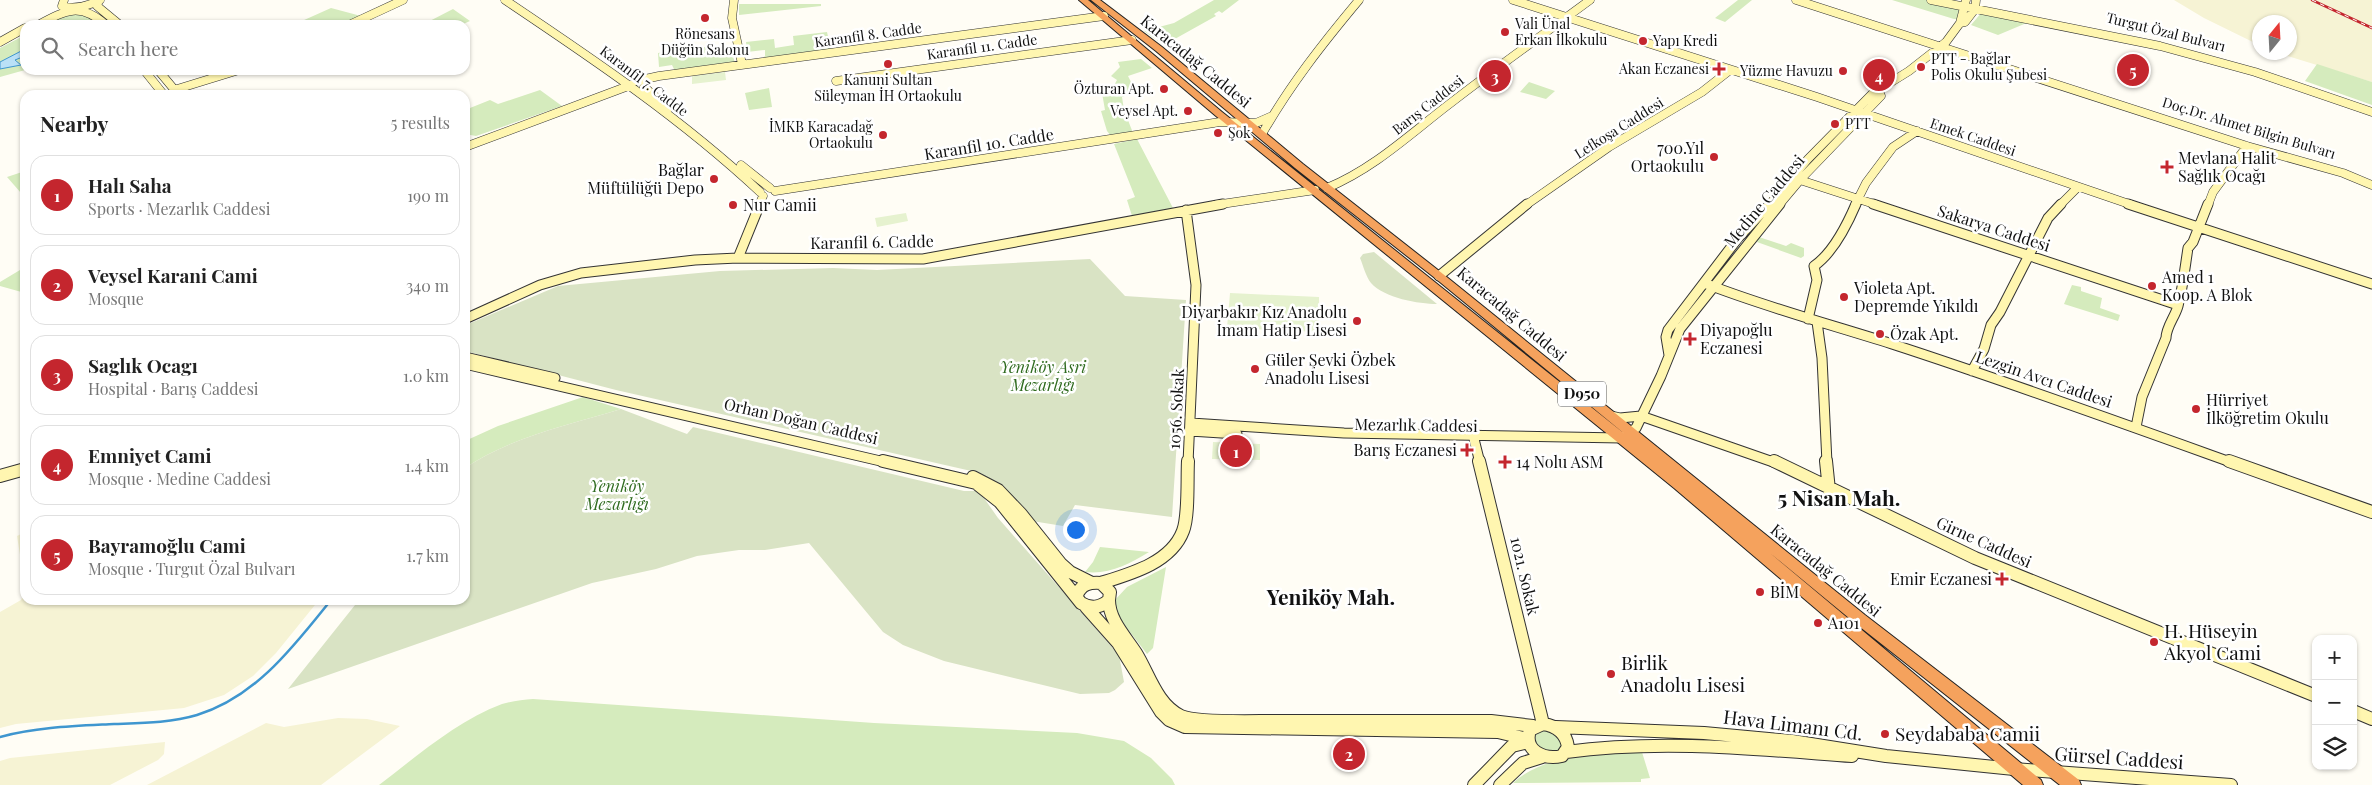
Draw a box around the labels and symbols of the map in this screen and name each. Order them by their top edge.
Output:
street label: Turgut Özal Bulvarı [2105,8,2228,56]
street label: Karacadağ Caddesi [1137,10,1256,112]
marker: Rönesans Düğün Salonu [699,12,711,24]
place label: Vali Ünal Erkan İlkokulu [1514,14,1607,49]
north arrow [2252,15,2297,60]
street label: Karanfil 8. Cadde [813,18,923,51]
place label: Rönesans Düğün Salonu [661,24,749,59]
marker: Vali Ünal Erkan İlkokulu [1499,26,1511,38]
street label: Karanfil 11. Cadde [926,29,1038,64]
place label: Yapı Kredi [1652,31,1718,50]
marker: Yapı Kredi [1637,35,1649,47]
street label: Karanfil 7. Cadde [596,41,692,120]
place label: PTT - Bağlar Polis Okulu Şubesi [1931,49,2047,84]
pin: 5 [2117,51,2149,89]
pin: 4 [1863,56,1895,94]
pin: 3 [1479,57,1511,95]
marker: Kanuni Sultan Süleyman İH Ortaokulu [882,58,894,70]
place label: Akan Eczanesi [1618,59,1709,78]
place label: Yüzme Havuzu [1739,61,1833,80]
marker: PTT - Bağlar Polis Okulu Şubesi [1915,61,1927,73]
marker: Akan Eczanesi [1713,63,1725,75]
marker: Yüzme Havuzu [1837,65,1849,77]
place label: Kanuni Sultan Süleyman İH Ortaokulu [814,70,962,105]
street label: Barış Caddesi [1388,71,1467,139]
place label: Özturan Apt. [1074,79,1154,98]
marker: Özturan Apt. [1158,83,1170,95]
street label: Doç.Dr. Ahmet Bilgin Bulvarı [2160,92,2338,163]
street label: Lefkoşa Caddesi [1571,93,1667,163]
place label: Veysel Apt. [1109,101,1178,120]
marker: Veysel Apt. [1182,105,1194,117]
street label: Emek Caddesi [1928,113,2019,160]
place label: PTT [1845,114,1871,133]
place label: İMKB Karacadağ Ortaokulu [769,117,874,152]
marker: PTT [1829,118,1841,130]
street label: Karanfil 10. Cadde [923,123,1055,164]
place label: Şok [1228,123,1251,142]
marker: Şok [1212,127,1224,139]
marker: İMKB Karacadağ Ortaokulu [877,129,889,141]
place label: 700.Yıl Ortaokulu [1631,137,1704,176]
place label: Mevlana Halit Sağlık Ocağı [2178,147,2276,186]
street label: Medine Caddesi [1719,150,1809,251]
marker: 700.Yıl Ortaokulu [1708,151,1720,163]
place label: Bağlar Müftülüğü Depo [587,159,704,198]
marker: Mevlana Halit Sağlık Ocağı [2160,160,2174,174]
marker: Bağlar Müftülüğü Depo [708,173,720,185]
place label: Nur Camii [743,194,817,215]
marker: Nur Camii [727,199,739,211]
street label: Sakarya Caddesi [1935,199,2054,256]
street label: Karanfil 6. Cadde [810,230,934,253]
street label: Karacadağ Caddesi [1453,262,1572,366]
place label: Amed 1 Koop. A Blok [2161,266,2253,305]
place label: Violeta Apt. Depremde Yıkıldı [1853,277,1979,316]
marker: Amed 1 Koop. A Blok [2146,280,2158,292]
marker: Violeta Apt. Depremde Yıkıldı [1838,291,1850,303]
place label: Diyarbakır Kız Anadolu İmam Hatip Lisesi [1181,301,1347,340]
marker: Diyarbakır Kız Anadolu İmam Hatip Lisesi [1351,315,1363,327]
place label: Diyapoğlu Eczanesi [1700,319,1773,358]
place label: Özak Apt. [1890,323,1959,344]
marker: Özak Apt. [1874,328,1886,340]
marker: Diyapoğlu Eczanesi [1684,333,1696,345]
street label: Lezgin Avcı Caddesi [1973,345,2115,412]
place label: Güler Şevki Özbek Anadolu Lisesi [1264,349,1396,388]
park label: Yeniköy Asri Mezarlığı [1000,356,1087,395]
marker: Güler Şevki Özbek Anadolu Lisesi [1249,363,1261,375]
street label: 1056. Sokak [1163,368,1188,450]
road number: D950 [1558,382,1606,406]
place label: Hürriyet İlköğretim Okulu [2206,389,2329,428]
street label: Orhan Doğan Caddesi [722,393,880,448]
marker: Hürriyet İlköğretim Okulu [2190,403,2202,415]
street label: Mezarlık Caddesi [1354,413,1478,436]
pin: 1 [1220,432,1252,470]
place label: Barış Eczanesi [1354,439,1457,460]
marker: Barış Eczanesi [1461,444,1473,456]
place label: 14 Nolu ASM [1516,451,1603,472]
marker: 14 Nolu ASM [1498,455,1512,469]
park label: Yeniköy Mezarlığı [584,475,649,514]
district label: 5 Nisan Mah. [1778,483,1900,511]
street label: Girne Caddesi [1933,511,2035,572]
your location [1063,517,1089,543]
street label: Karacadağ Caddesi [1767,519,1886,621]
street label: 1021. Sokak [1506,535,1545,617]
place label: Emir Eczanesi [1890,568,1992,589]
marker: Emir Eczanesi [1996,573,2008,585]
place label: BİM [1770,581,1799,602]
district label: Yeniköy Mah. [1266,582,1395,610]
marker: BİM [1754,586,1766,598]
place label: A101 [1827,612,1860,633]
marker: A101 [1812,617,1824,629]
place label: H. Hüseyin Akyol Cami [2163,617,2262,665]
marker: H. Hüseyin Akyol Cami [2148,636,2160,648]
place label: Birlik Anadolu Lisesi [1620,649,1746,697]
marker: Birlik Anadolu Lisesi [1605,668,1617,680]
street label: Hava Limanı Cd. [1722,703,1864,745]
place label: Seydababa Camii [1895,720,2040,746]
marker: Seydababa Camii [1879,728,1891,740]
pin: 2 [1333,735,1365,773]
street label: Gürsel Caddesi [2054,740,2185,775]

